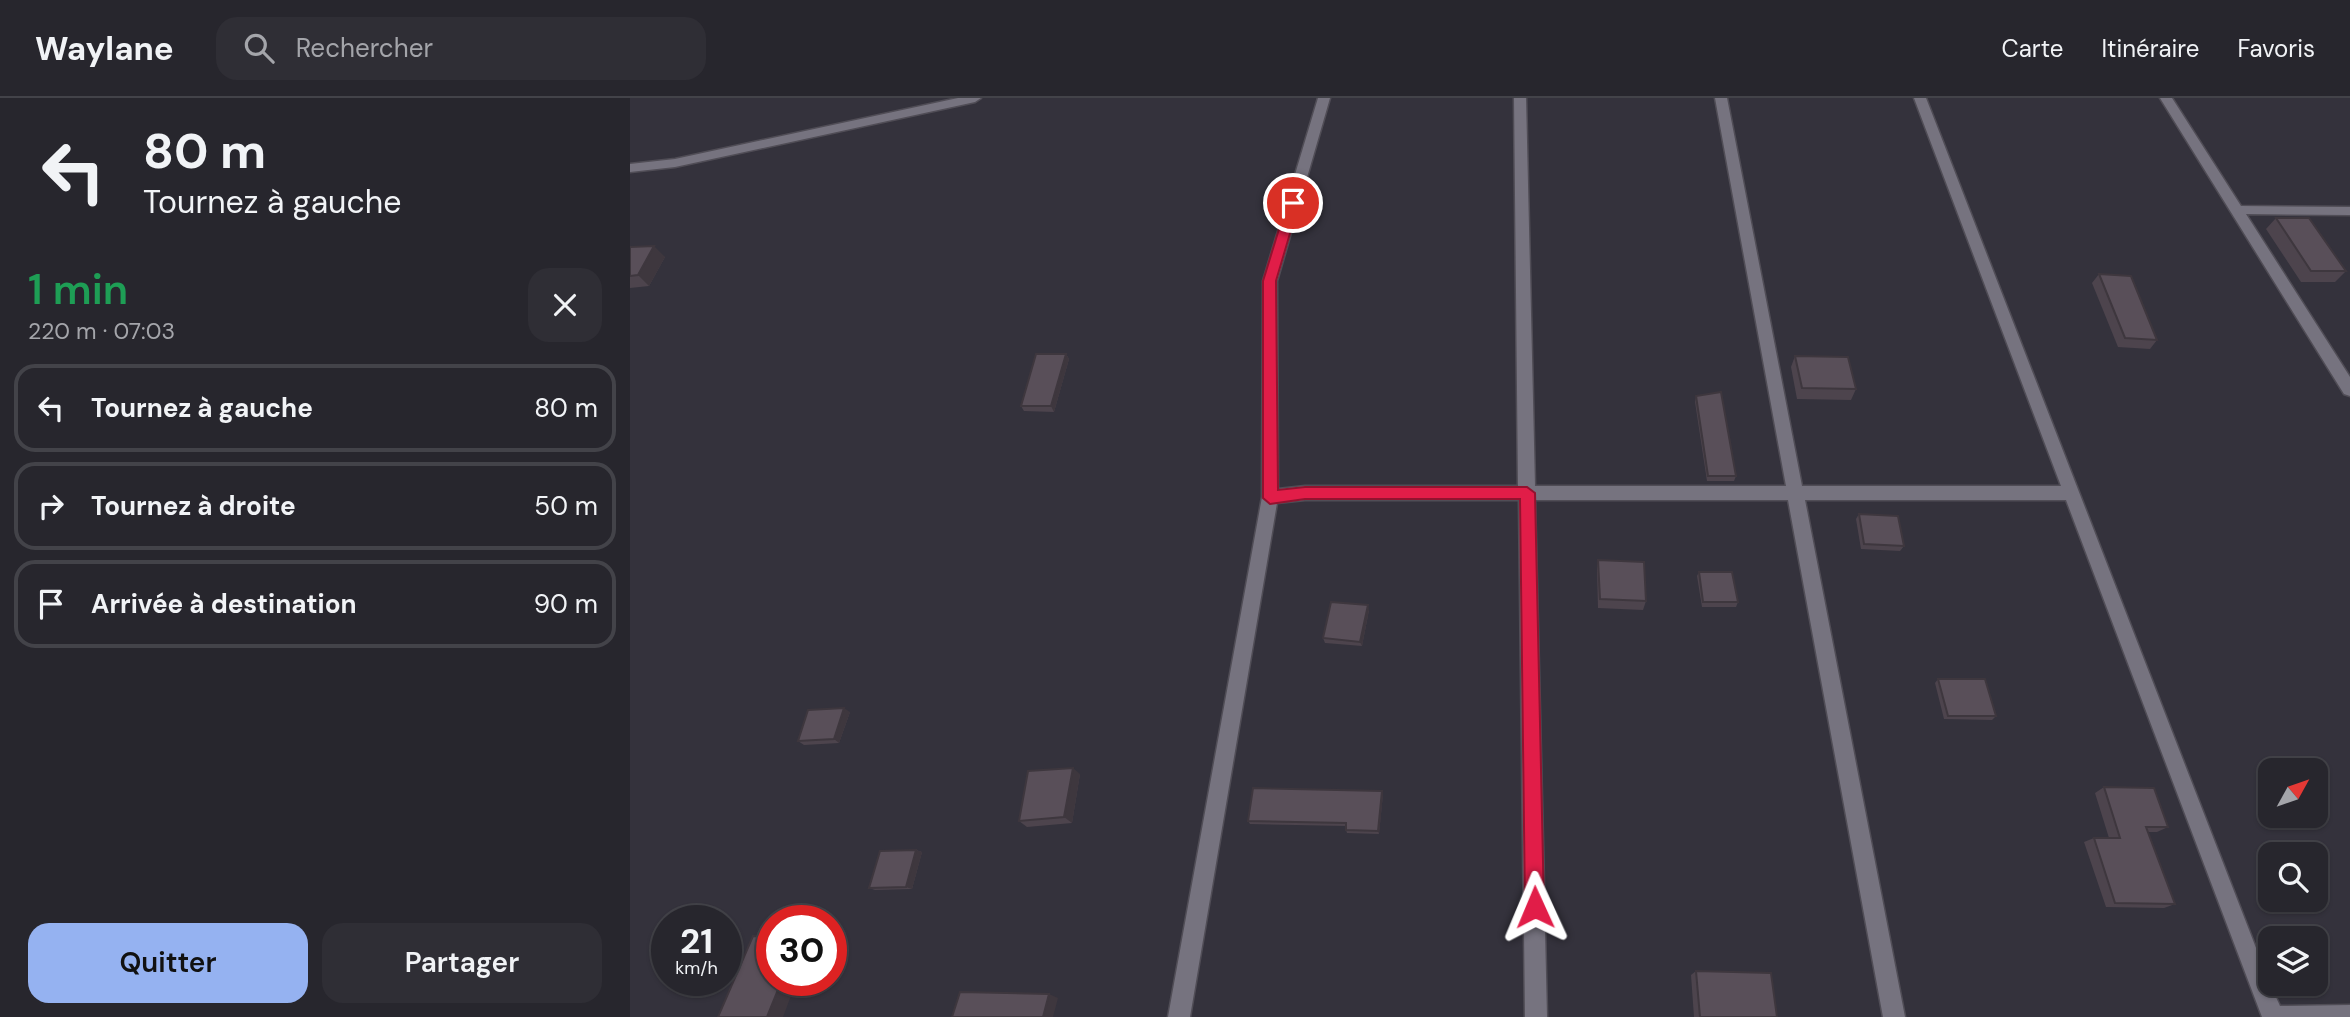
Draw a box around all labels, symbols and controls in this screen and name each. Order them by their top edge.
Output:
search box [216,17,706,80]
text: Waylane [35,27,174,70]
icon: search [240,29,278,67]
text: Rechercher [296,31,433,65]
text: Carte [2002,33,2063,64]
text: Itinéraire [2101,33,2199,64]
text: Favoris [2237,33,2315,64]
text: 80 m [143,119,266,183]
icon: left [28,126,119,217]
pin [1263,173,1323,233]
text: Tournez à gauche [143,181,401,223]
icon: arrive [1274,184,1312,222]
text: 1 min [28,262,128,317]
button: close [528,268,602,342]
text: 220 m · 07:03 [28,316,175,346]
icon: left [32,389,70,427]
text: Tournez à gauche [91,391,313,425]
text: 80 m [534,391,598,425]
icon: right [32,487,70,525]
text: Tournez à droite [91,489,296,523]
text: 50 m [534,489,598,523]
icon: arrive [32,585,70,623]
text: Arrivée à destination [91,587,357,621]
text: 90 m [534,587,598,621]
north arrow [2258,758,2328,828]
map controls [2258,758,2328,996]
button: search [2258,842,2328,912]
position arrow [1498,870,1572,944]
speed limit sign: 30 [756,905,847,996]
text: 21 [680,918,713,964]
button: Quitter [28,923,308,1003]
button: Partager [322,923,602,1003]
button: layers [2258,926,2328,996]
text: km/h [675,956,718,980]

